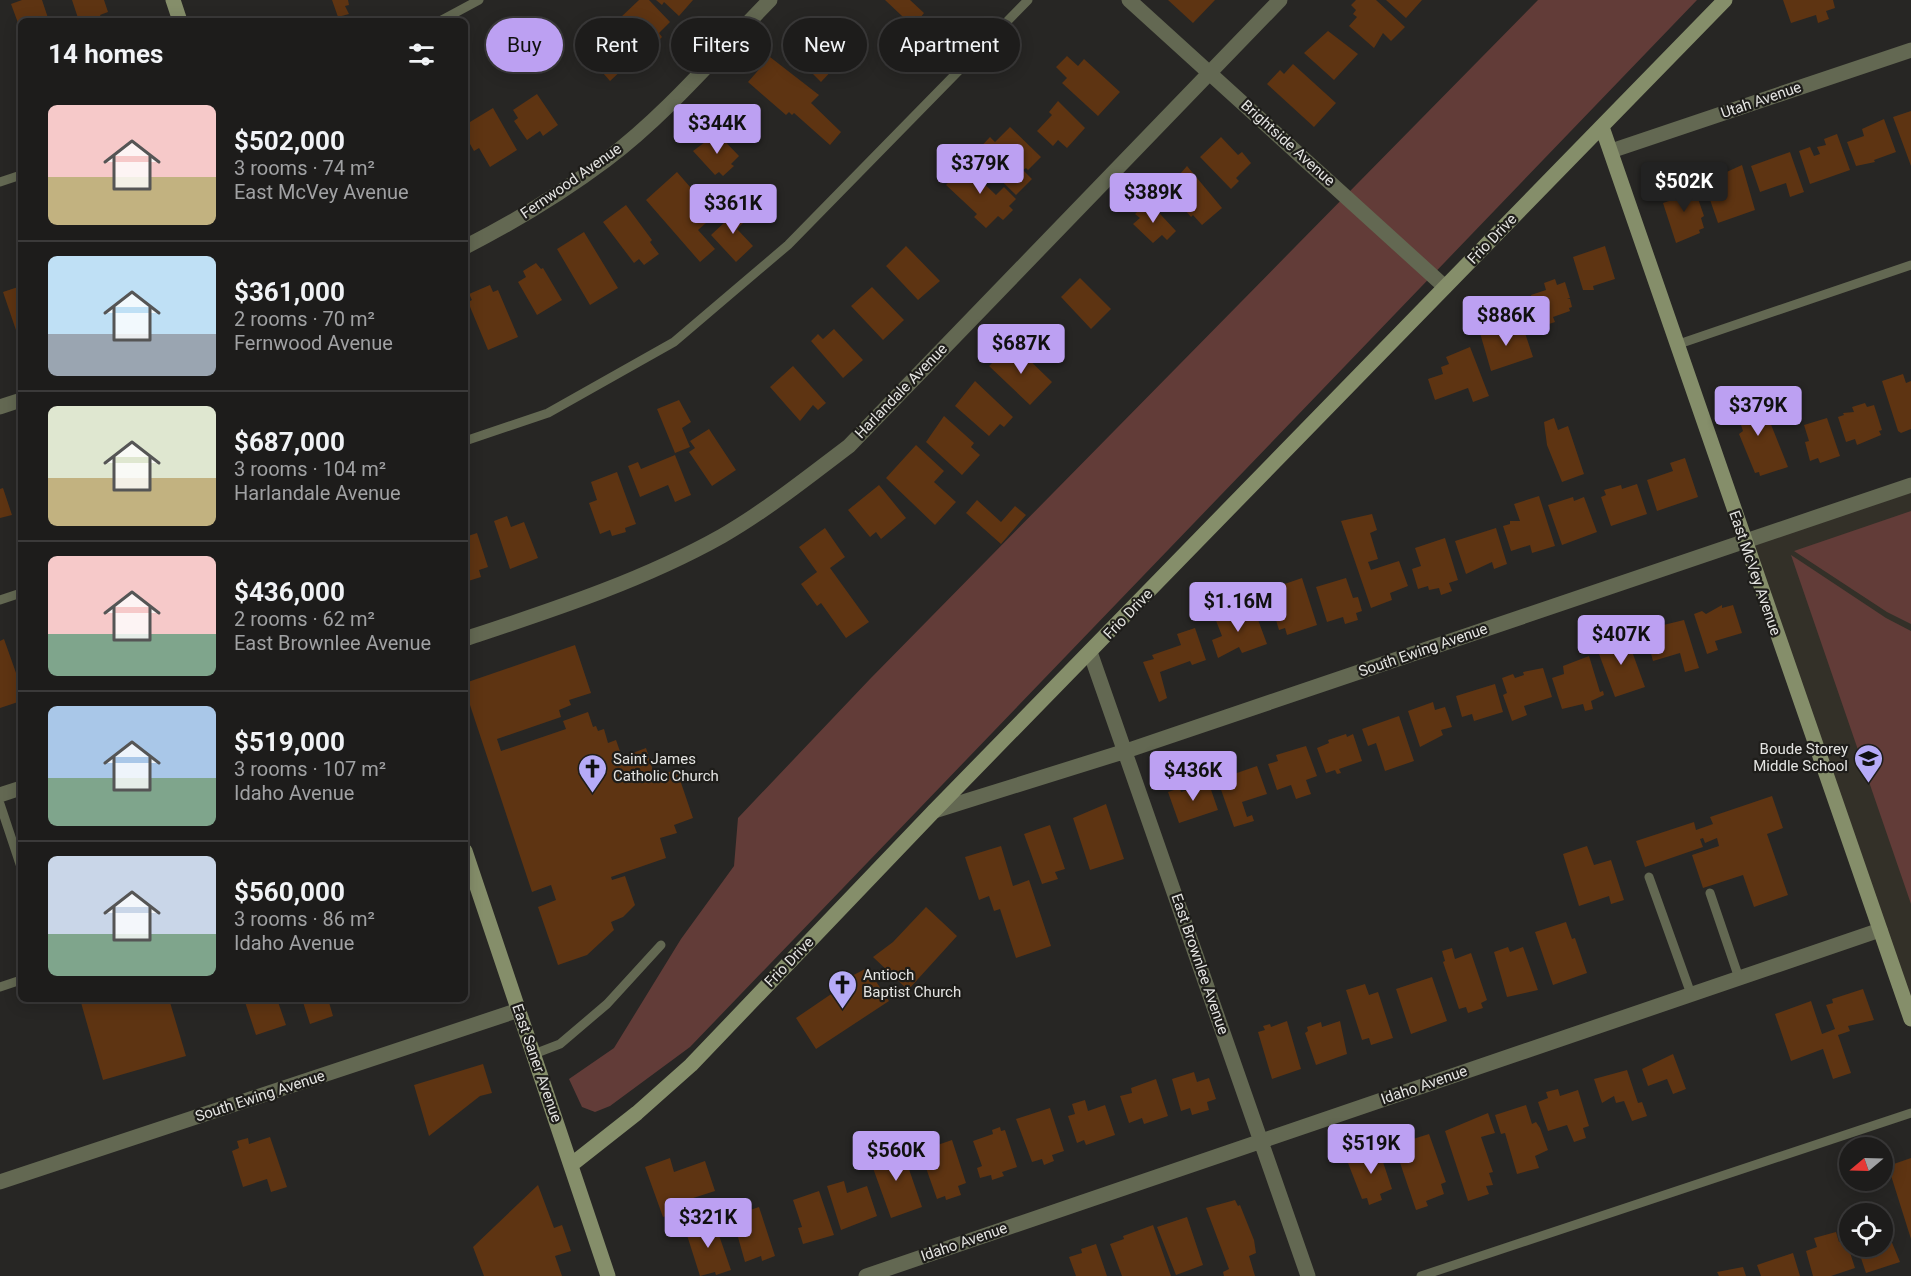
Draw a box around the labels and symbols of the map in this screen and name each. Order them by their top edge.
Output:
street label: Utah Avenue [1718,78,1804,122]
street label: Brightside Avenue [1237,96,1339,190]
pin: $344K [675,104,759,155]
street label: Fernwood Avenue [517,139,625,223]
pin: $379K [938,144,1022,195]
pin: $502K [1642,162,1726,213]
pin: $389K [1111,173,1195,224]
pin: $361K [691,184,775,235]
street label: Frio Drive [1464,210,1520,268]
pin: $886K [1464,296,1548,347]
pin: $687K [979,324,1063,375]
street label: Harlandale Avenue [851,340,951,442]
pin: $379K [1716,386,1800,437]
street label: East McVey Avenue [1725,508,1785,638]
pin: $1.16M [1189,582,1287,633]
street label: Frio Drive [1100,585,1156,643]
pin: $407K [1579,615,1663,666]
street label: South Ewing Avenue [1356,619,1490,681]
place label: Boude Storey Middle School [1753,740,1848,775]
school or university icon: Boude Storey Middle School [1853,742,1885,784]
place label: Saint James Catholic Church [613,750,719,785]
pin: $436K [1151,751,1235,802]
church icon: Saint James Catholic Church [576,752,608,794]
street label: East Brownlee Avenue [1167,891,1233,1037]
street label: Frio Drive [761,933,817,991]
place label: Antioch Baptist Church [863,966,961,1001]
church icon: Antioch Baptist Church [826,968,858,1010]
street label: East Saner Avenue [508,1001,566,1125]
street label: Idaho Avenue [1378,1062,1470,1108]
street label: South Ewing Avenue [193,1067,327,1125]
pin: $519K [1329,1124,1413,1175]
pin: $560K [854,1131,938,1182]
north arrow [1839,1137,1893,1191]
pin: $321K [666,1198,750,1249]
street label: Idaho Avenue [918,1219,1010,1265]

